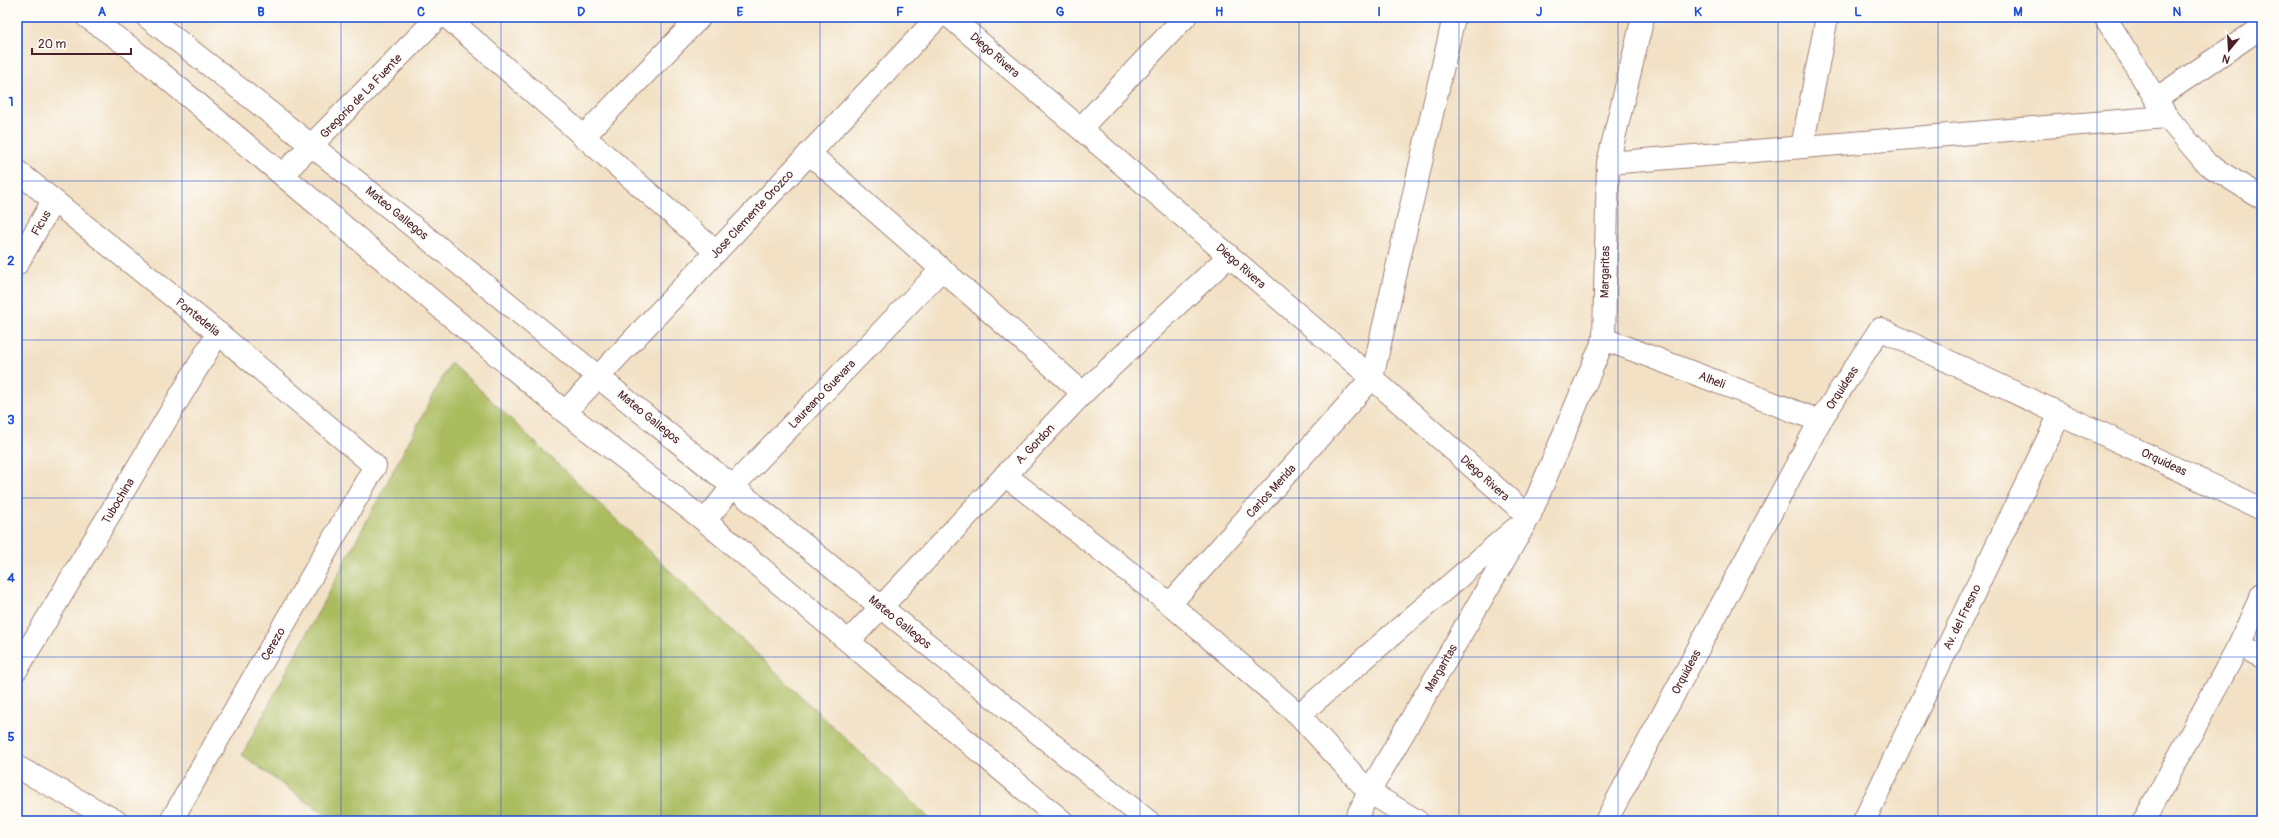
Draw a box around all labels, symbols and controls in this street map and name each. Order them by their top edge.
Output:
text: A [98,4,107,20]
text: B [257,4,265,20]
text: C [417,4,425,20]
text: D [577,4,585,20]
text: E [737,4,744,20]
text: F [896,4,904,20]
text: G [1056,4,1065,20]
text: H [1215,4,1223,20]
text: I [1377,4,1381,20]
text: J [1536,4,1542,20]
text: K [1694,4,1702,20]
text: L [1854,4,1862,20]
text: M [2013,4,2023,20]
text: N [2173,4,2182,20]
scale bar [32,30,131,56]
street label: Diego Rivera [967,30,1023,81]
north arrow [2209,30,2249,70]
text: 20 m [38,37,67,52]
street label: Gregorio de La Fuente [317,51,406,142]
text: N [2220,52,2232,66]
text: 1 [8,94,14,110]
street label: Jose Clemente Orozco [708,167,798,262]
street label: Mateo Gallegos [362,183,432,244]
street label: Ficus [28,207,55,239]
street label: Diego Rivera [1213,241,1269,292]
street label: Margaritas [1598,245,1613,298]
text: 2 [7,253,15,269]
street label: Pontedelia [172,295,223,340]
street label: Laureano Guevara [786,356,859,432]
street label: Orquideas [1823,363,1862,413]
street label: Alheli [1696,369,1727,392]
street label: Mateo Gallegos [614,387,684,448]
text: 3 [7,412,15,428]
street label: A. Gordon [1013,421,1058,468]
street label: Orquideas [2139,445,2190,480]
street label: Diego Rivera [1457,452,1513,505]
street label: Carlos Merida [1243,461,1300,521]
street label: Tubochina [99,475,138,527]
text: 4 [7,570,15,586]
street label: Av. del Fresno [1940,581,1985,652]
street label: Mateo Gallegos [865,592,935,653]
street label: Cerezo [258,624,289,664]
street label: Margaritas [1422,641,1461,695]
street label: Orquideas [1668,647,1705,697]
text: 5 [7,729,15,745]

